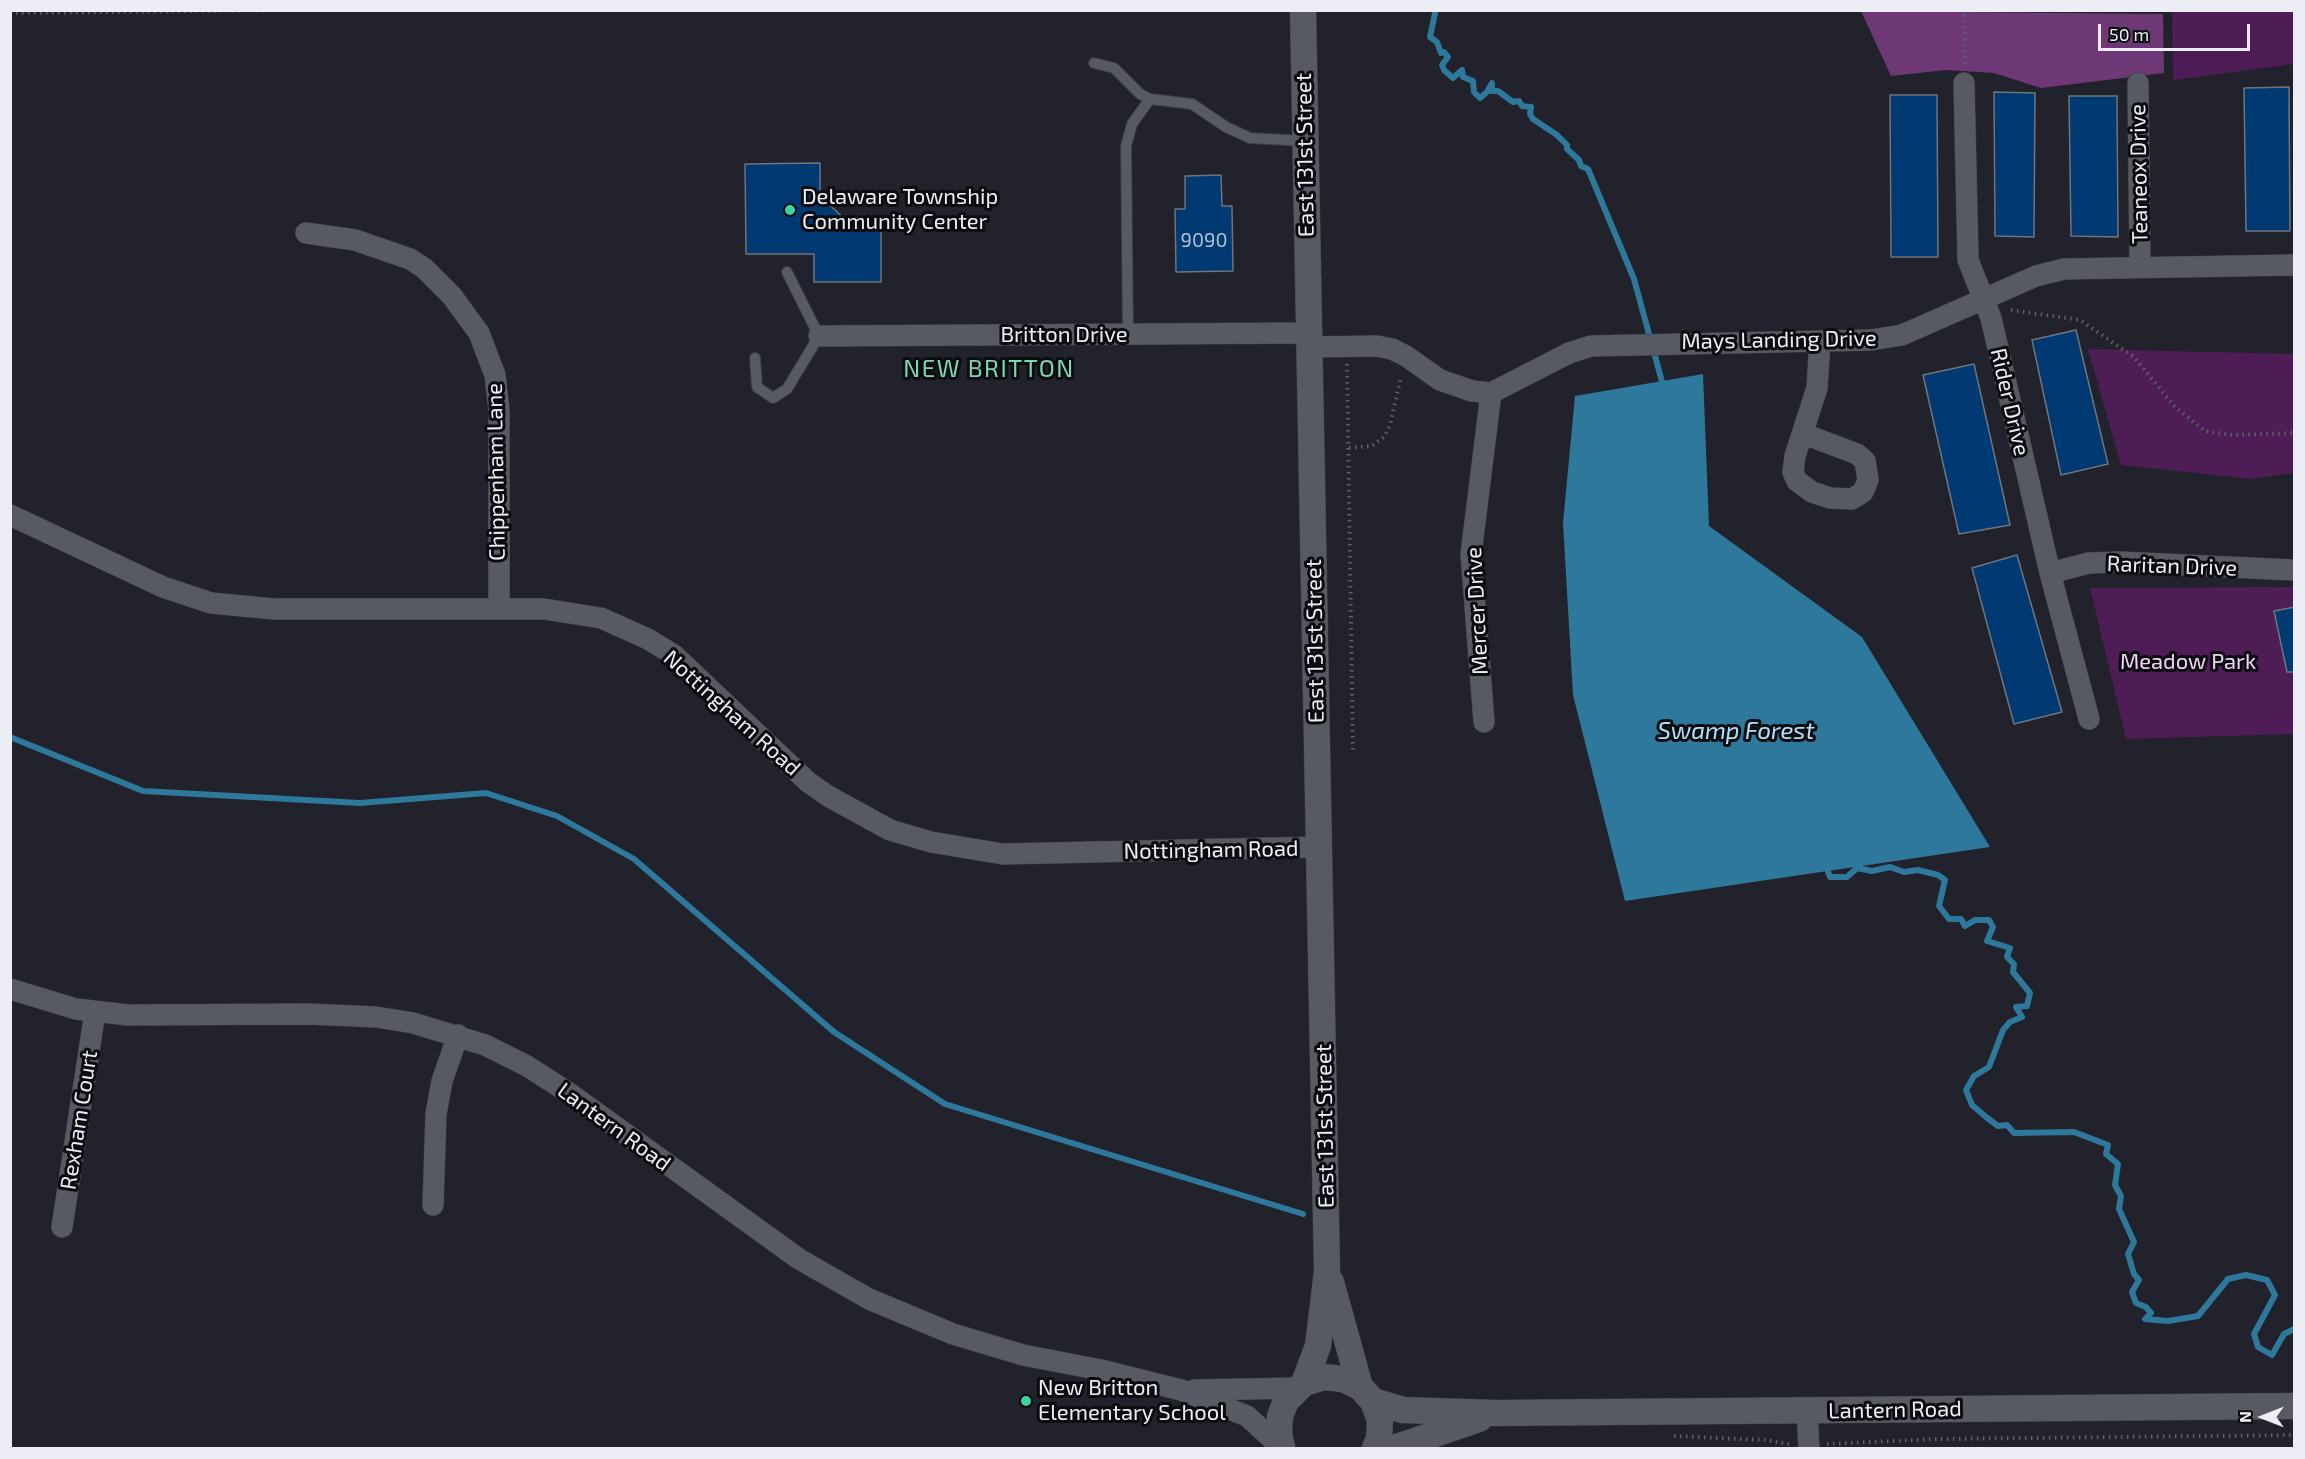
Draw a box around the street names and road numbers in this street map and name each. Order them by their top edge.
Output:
street label: East 131st Street [1290,73,1320,237]
street label: Teaneox Drive [2125,104,2153,244]
street label: Britton Drive [1000,322,1128,348]
street label: Mays Landing Drive [1681,325,1877,355]
street label: Rider Drive [1985,346,2035,458]
street label: Chippenham Lane [481,383,511,561]
street label: Mercer Drive [1460,546,1494,676]
street label: Raritan Drive [2106,551,2238,581]
street label: East 131st Street [1300,559,1330,723]
street label: Nottingham Road [658,645,806,781]
street label: Nottingham Road [1123,835,1299,865]
street label: East 131st Street [1310,1044,1340,1208]
street label: Rexham Court [55,1048,103,1192]
street label: Lantern Road [552,1077,676,1177]
street label: Lantern Road [1828,1396,1962,1424]

